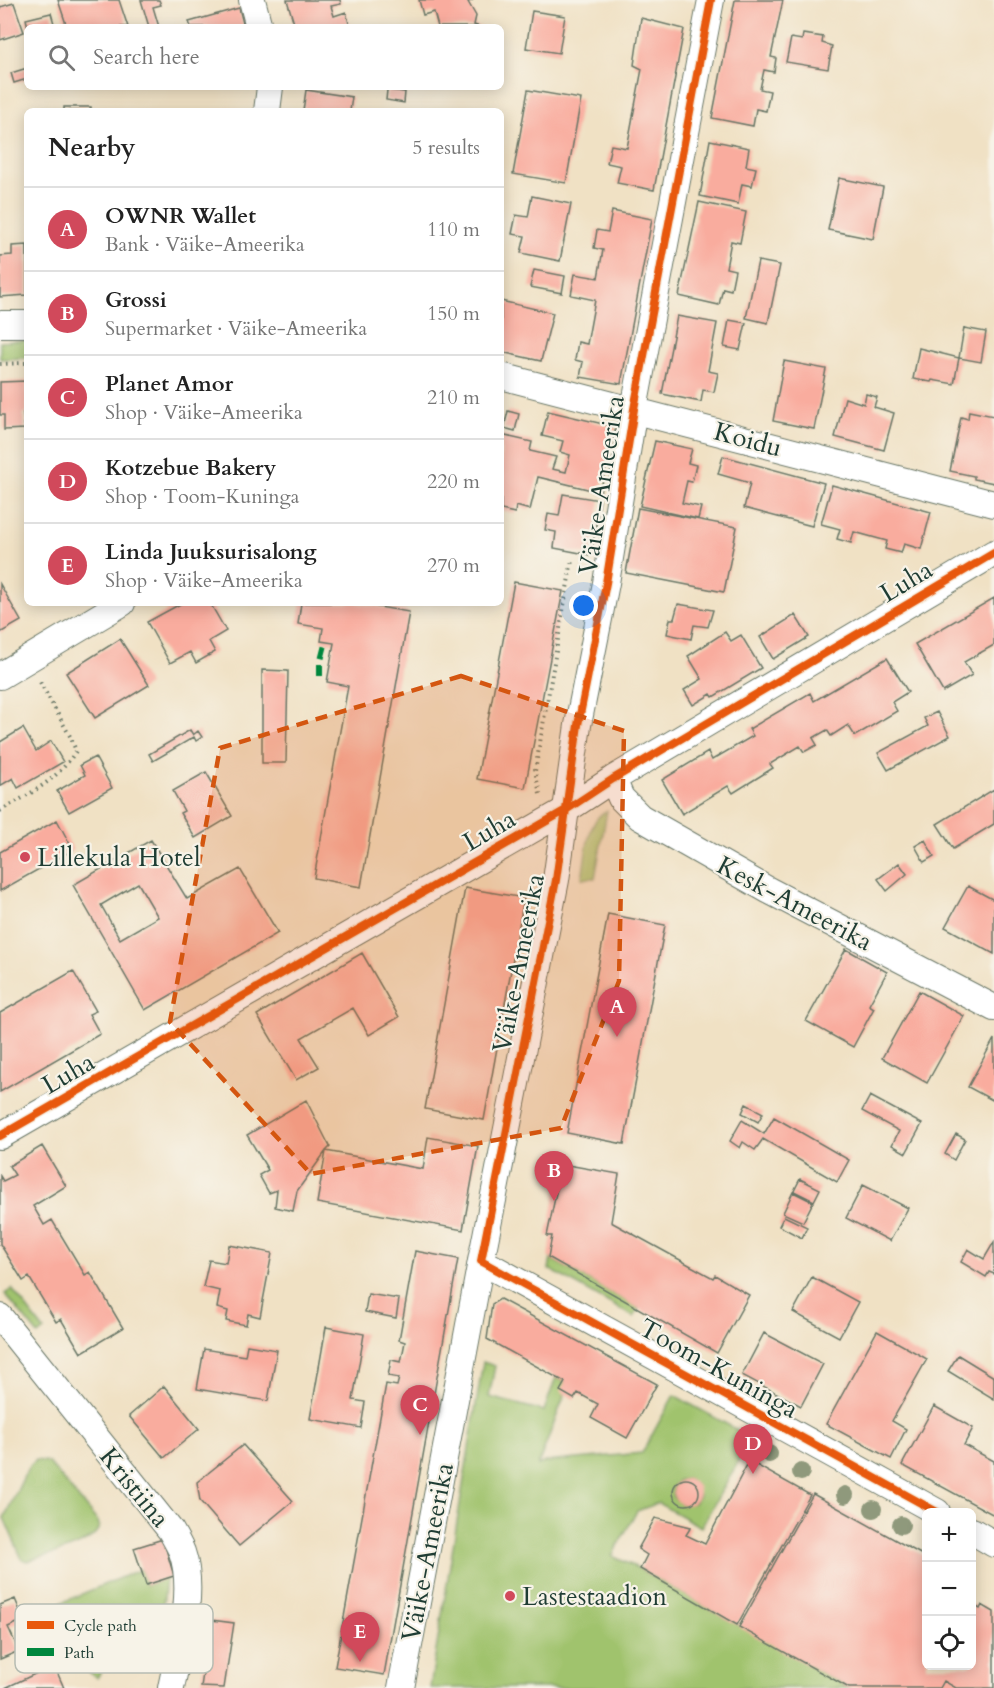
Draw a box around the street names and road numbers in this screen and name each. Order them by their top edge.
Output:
street label: Väike-Ameerika [570,393,633,577]
street label: Koidu [710,414,786,465]
street label: Luha [873,552,939,611]
street label: Luha [456,801,522,859]
street label: Kesk-Ameerika [711,848,879,959]
street label: Väike-Ameerika [484,871,553,1055]
street label: Luha [35,1044,101,1102]
street label: Toom-Kuninga [633,1310,805,1427]
street label: Kristiina [92,1440,178,1535]
street label: Väike-Ameerika [393,1460,462,1644]

